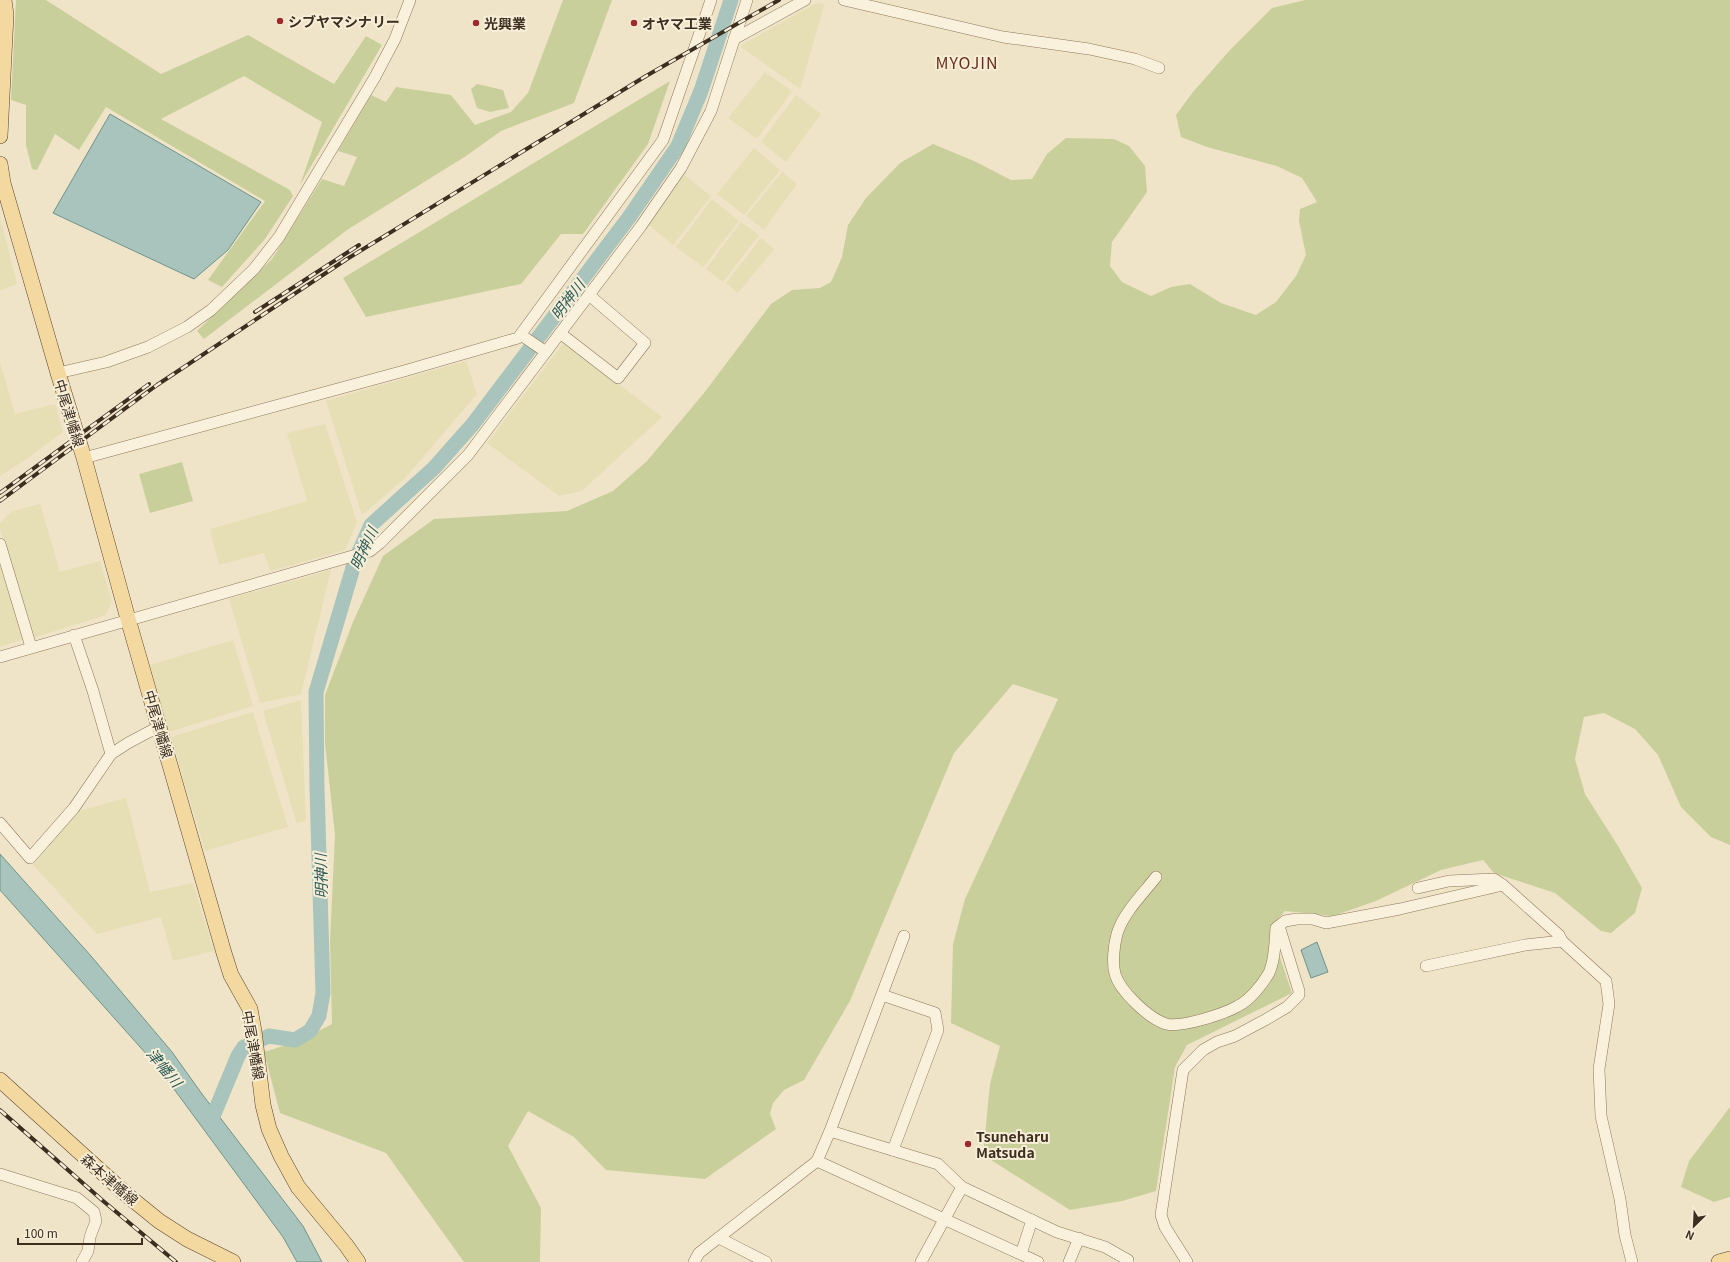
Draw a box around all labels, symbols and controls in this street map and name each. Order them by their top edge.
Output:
place label: シブヤマシナリー [288,11,400,31]
place label: 光興業 [484,13,526,33]
place label: オヤマ工業 [642,13,712,33]
marker: シブヤマシナリー [275,16,285,26]
marker: 光興業 [471,18,481,28]
marker: オヤマ工業 [629,18,639,28]
district label: MYOJIN [935,50,999,74]
water label: 明神川 [545,273,590,323]
street label: 中尾津幡線 [50,377,90,449]
water label: 明神川 [344,521,383,573]
street label: 中尾津幡線 [140,688,178,760]
water label: 明神川 [309,851,331,899]
street label: 中尾津幡線 [238,1009,270,1081]
water label: 津幡川 [142,1043,189,1093]
place label: Tsuneharu Matsuda [976,1126,1049,1162]
marker: Tsuneharu Matsuda [963,1139,973,1149]
street label: 森本津幡線 [77,1148,143,1210]
north arrow [1674,1206,1714,1246]
scale bar [18,1220,142,1246]
text: 100 m [24,1224,58,1241]
text: N [1683,1227,1697,1245]

